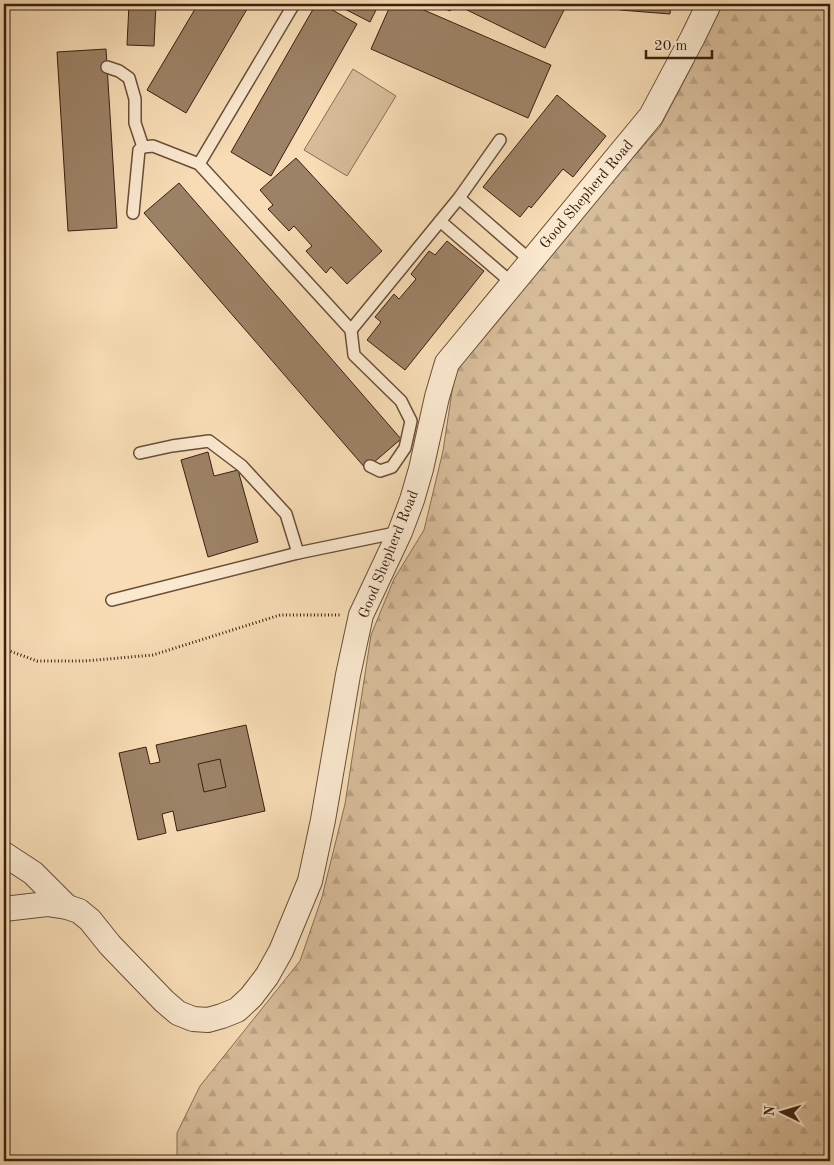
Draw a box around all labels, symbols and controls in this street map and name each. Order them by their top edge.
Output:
scale bar [646,28,713,60]
text: 20 m [654,39,688,54]
street label: Good Shepherd Road [538,138,637,252]
street label: Good Shepherd Road [357,488,422,621]
north arrow [756,1088,806,1138]
text: N [763,1105,778,1117]

